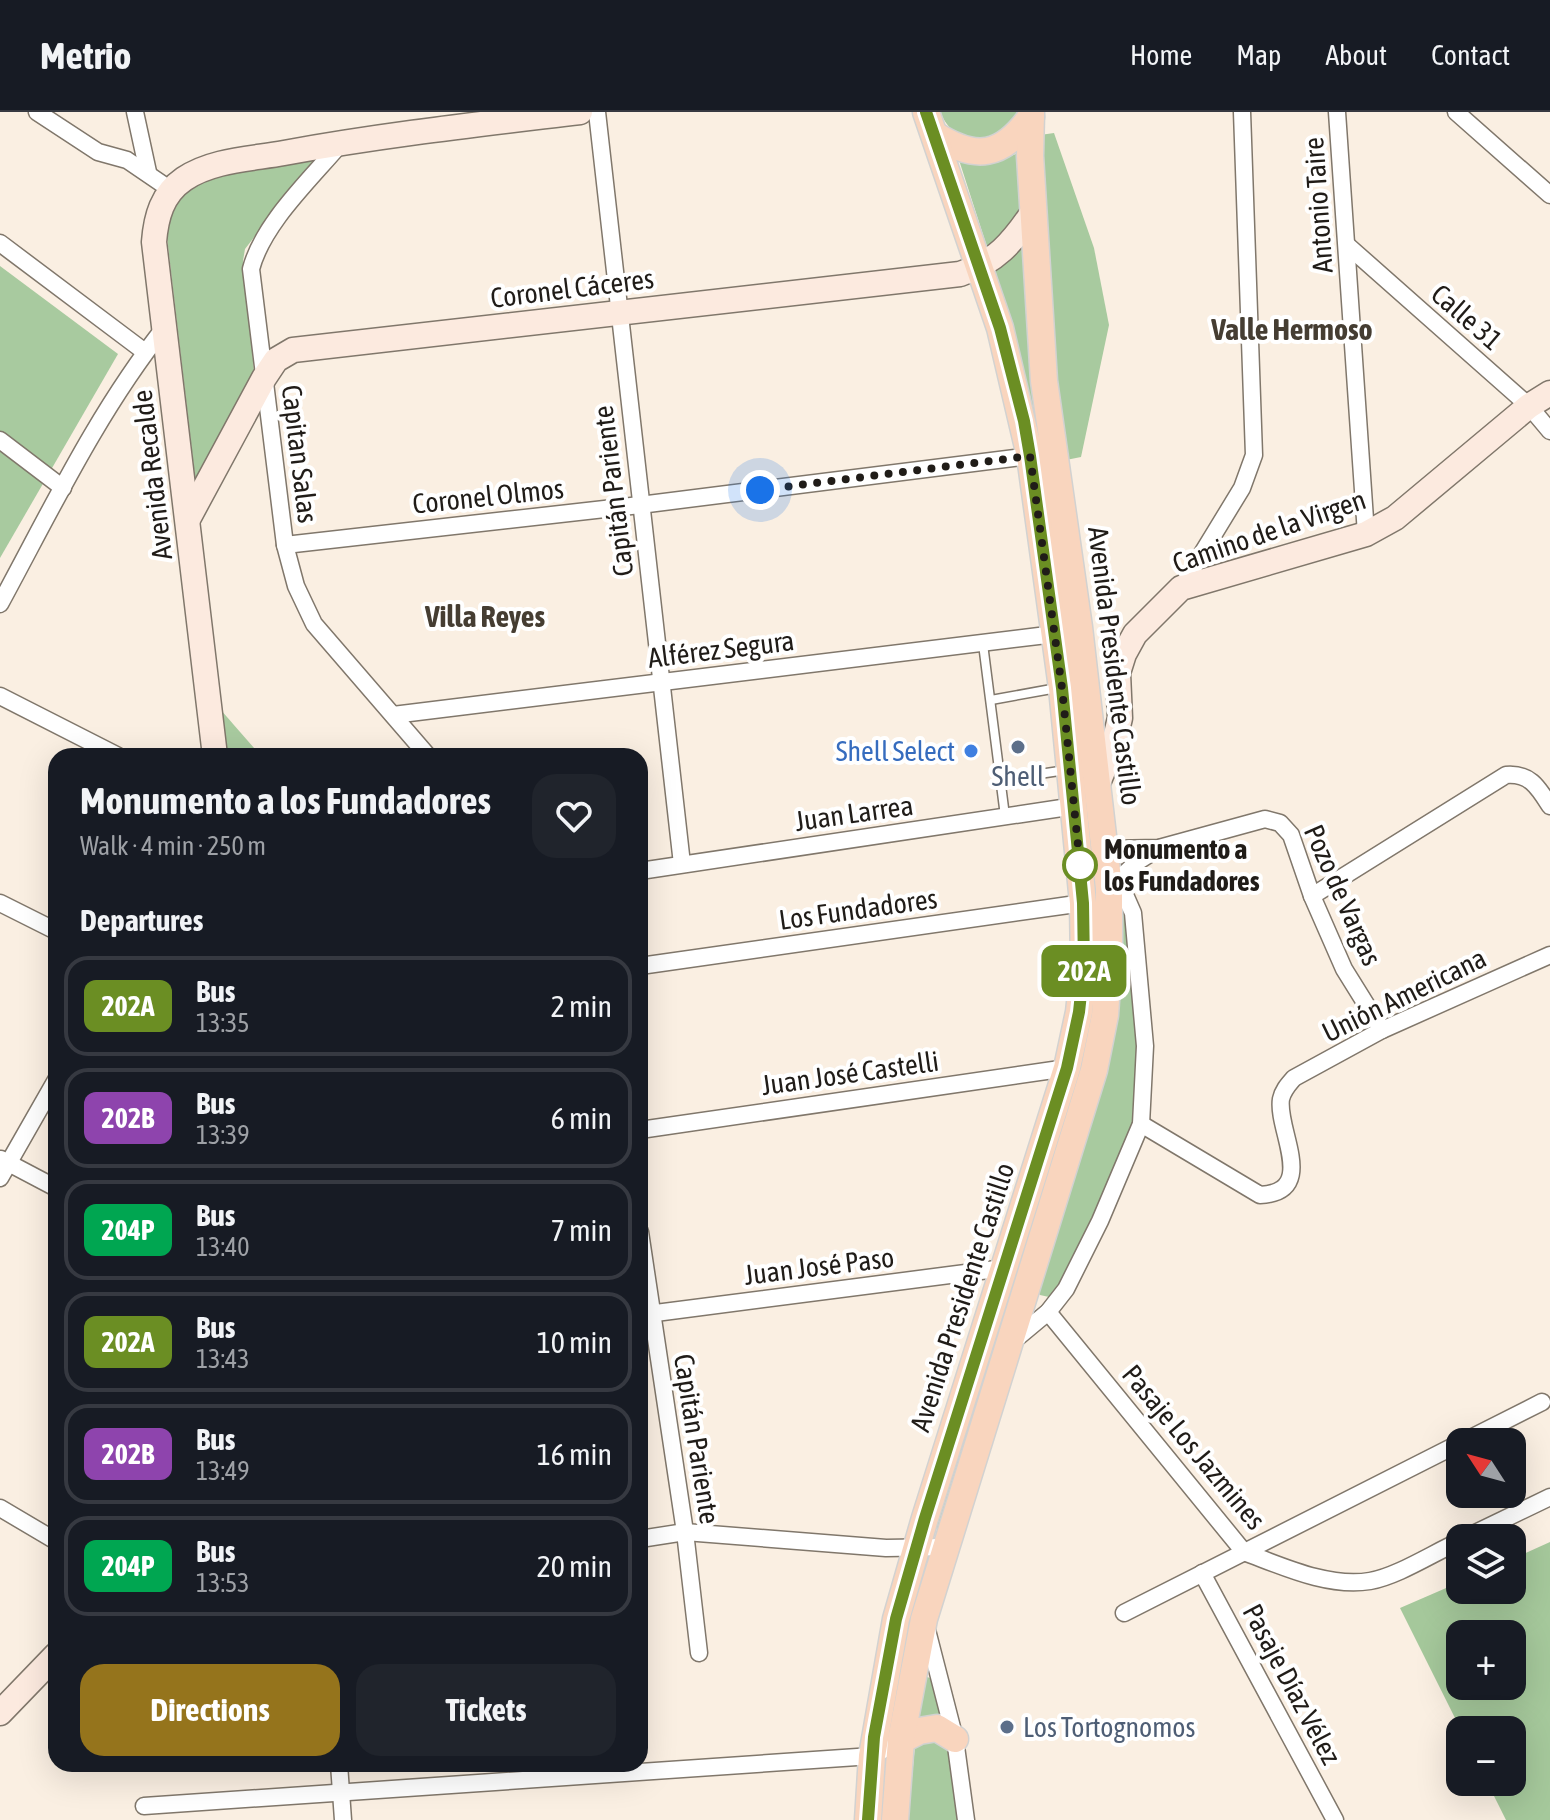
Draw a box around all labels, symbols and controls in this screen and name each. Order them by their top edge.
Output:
text: Metrio [40,34,131,77]
text: Home [1130,39,1192,71]
text: Map [1236,39,1281,71]
text: About [1325,39,1387,71]
text: Contact [1431,39,1510,71]
street label: Antonio Taire [1297,136,1339,274]
street label: Coronel Cáceres [489,262,655,314]
street label: Calle 31 [1425,278,1509,356]
district label: Valle Hermoso [1210,312,1373,346]
street label: Capitan Salas [276,383,324,525]
street label: Avenida Recalde [126,388,178,562]
street label: Capitán Pariente [587,404,639,578]
your location [740,470,780,510]
street label: Coronel Olmos [411,472,565,520]
street label: Camino de la Virgen [1168,483,1370,579]
street label: Avenida Presidente Castillo [1082,525,1148,807]
district label: Villa Reyes [424,599,545,633]
street label: Alférez Segura [646,624,796,674]
place label: Shell Select [836,735,955,767]
marker: Shell [1009,738,1027,756]
marker: Shell Select [962,742,980,760]
place label: Shell [992,760,1045,792]
button: heart [532,774,616,858]
text: Monumento a los Fundadores [80,779,491,822]
street label: Juan Larrea [793,789,915,837]
street label: Pozo de Vargas [1298,820,1388,970]
text: Walk · 4 min · 250 m [80,831,266,861]
place label: Monumento a los Fundadores [1104,833,1260,897]
marker: Monumento a los Fundadores [1063,848,1097,882]
street label: Los Fundadores [777,882,939,936]
text: Departures [80,903,203,937]
street label: Unión Americana [1317,942,1491,1048]
line badge: 202A [1028,945,1140,997]
text: 202A [1057,955,1111,987]
text: Bus [196,974,235,1008]
text: 2 min [551,989,612,1023]
text: 202A [101,990,155,1022]
text: 13:35 [196,1008,250,1038]
street label: Juan José Castelli [759,1045,941,1101]
text: Bus [196,1086,235,1120]
text: 6 min [551,1101,612,1135]
text: 202B [102,1102,154,1134]
text: 13:39 [196,1120,250,1150]
street label: Avenida Presidente Castillo [903,1159,1021,1435]
text: Bus [196,1198,235,1232]
text: 7 min [551,1213,612,1247]
text: 204P [101,1214,155,1246]
text: 13:40 [196,1232,250,1262]
street label: Juan José Paso [742,1241,896,1291]
text: Bus [196,1310,235,1344]
text: 10 min [537,1325,612,1359]
text: 202A [101,1326,155,1358]
text: 13:43 [196,1344,250,1374]
street label: Capitán Pariente [668,1352,726,1526]
street label: Pasaje Los Jazmines [1116,1358,1272,1536]
text: Bus [196,1422,235,1456]
north arrow [1446,1428,1526,1508]
map controls [1446,1428,1526,1796]
text: 16 min [537,1437,612,1471]
text: 202B [102,1438,154,1470]
text: 13:49 [196,1456,250,1486]
button: layers [1446,1524,1526,1604]
text: Bus [196,1534,235,1568]
text: 20 min [537,1549,612,1583]
text: 204P [101,1550,155,1582]
text: 13:53 [196,1568,250,1598]
street label: Pasaje Díaz Vélez [1236,1598,1348,1770]
button: + [1446,1620,1526,1700]
button: Directions [80,1664,340,1756]
button: Tickets [356,1664,616,1756]
place label: Los Tortognomos [1023,1711,1195,1743]
button: − [1446,1716,1526,1796]
marker: Los Tortognomos [998,1718,1016,1736]

